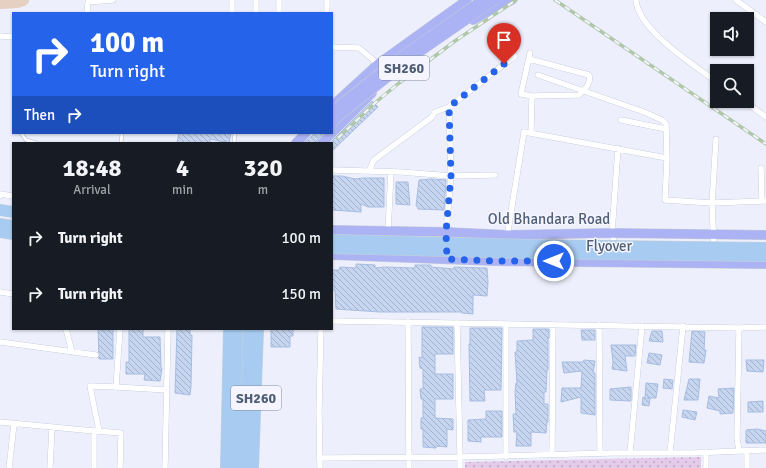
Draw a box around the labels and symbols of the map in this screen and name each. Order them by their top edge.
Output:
pin [487,23,521,64]
road number: SH260 [379,56,429,80]
street label: Old Bhandara Road [488,210,610,228]
street label: Flyover [586,237,633,255]
position arrow [533,240,575,282]
road number: SH260 [231,386,281,410]

